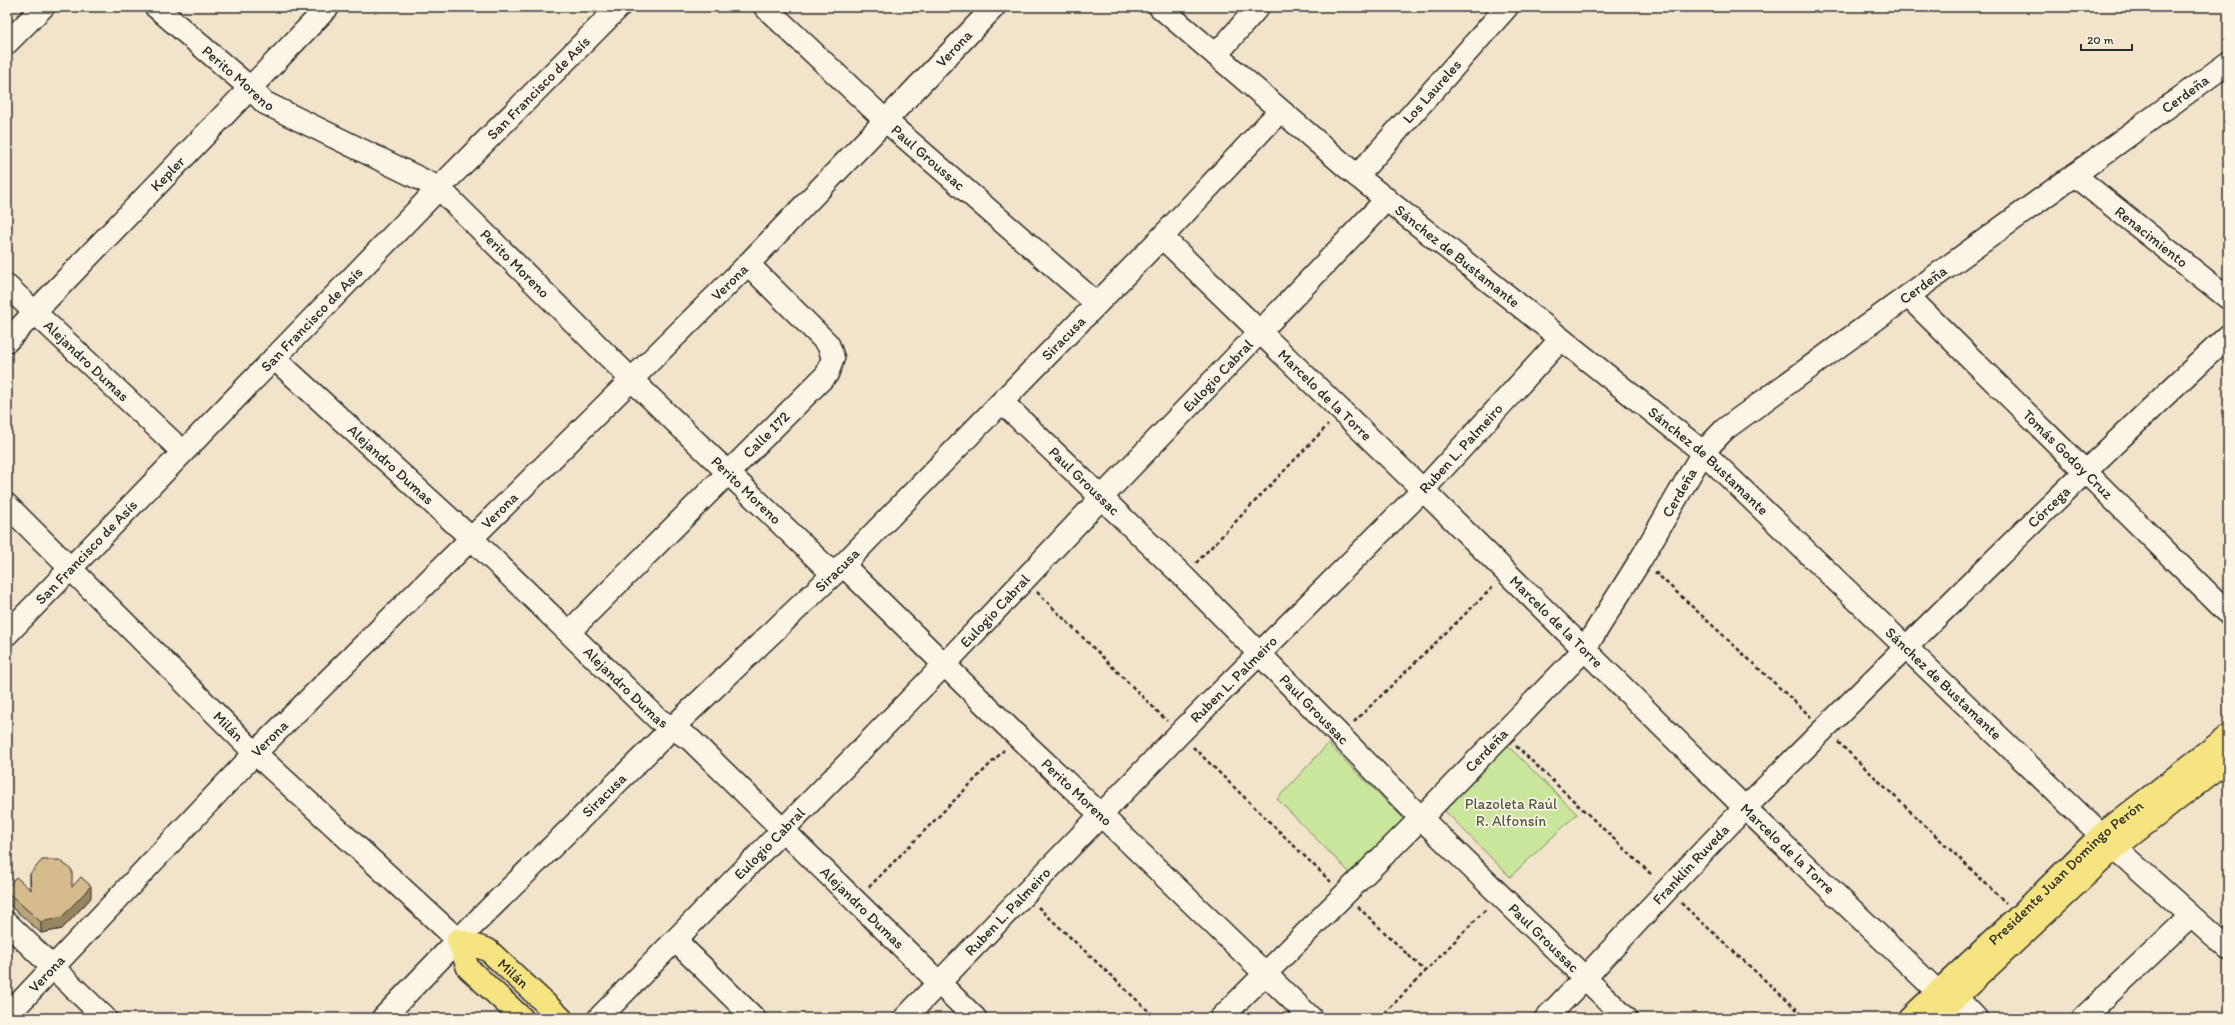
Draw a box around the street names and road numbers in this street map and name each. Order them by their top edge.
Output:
street label: Verona [932,26,976,71]
street label: San Francisco de Asís [483,32,594,144]
street label: Perito Moreno [198,42,277,115]
street label: Los Laureles [1399,56,1465,127]
street label: Cerdeña [2158,71,2213,117]
street label: Paul Groussac [888,121,969,194]
street label: Kepler [147,152,189,195]
street label: Sánchez de Bustamante [1391,201,1523,311]
street label: Renacimiento [2111,202,2191,271]
street label: Perito Moreno [476,225,553,302]
street label: Verona [707,260,752,304]
street label: Cerdeña [1896,261,1951,308]
street label: San Francisco de Asís [257,263,367,376]
street label: Siracusa [1038,312,1089,364]
street label: Alejandro Dumas [40,316,133,405]
street label: Eulogio Cabral [1179,335,1257,416]
street label: Marcelo de la Torre [1274,345,1376,445]
street label: Ruben L. Palmeiro [1415,400,1507,497]
street label: Sánchez de Bustamante [1645,403,1772,519]
street label: Tomás Godoy Cruz [2019,406,2117,503]
street label: Calle 172 [739,407,794,462]
street label: Alejandro Dumas [344,421,438,509]
street label: Paul Groussac [1045,443,1123,519]
street label: Perito Moreno [707,452,785,528]
street label: Cerdeña [1658,464,1701,521]
street label: Córcega [2024,482,2074,532]
street label: Verona [477,488,522,533]
street label: San Francisco de Asís [32,496,141,608]
street label: Siracusa [811,544,864,596]
street label: Eulogio Cabral [956,570,1034,651]
street label: Marcelo de la Torre [1506,572,1607,672]
street label: Sánchez de Bustamante [1882,623,2006,744]
street label: Ruben L. Palmeiro [1186,632,1281,727]
street label: Alejandro Dumas [580,643,672,732]
street label: Paul Groussac [1276,670,1353,748]
street label: Milán [209,707,247,745]
street label: Verona [247,716,292,761]
street label: Cerdeña [1461,725,1512,776]
street label: Perito Moreno [1038,755,1116,830]
street label: Siracusa [578,769,630,821]
street label: Presidente Juan Domingo Perón [1985,797,2147,949]
street label: Marcelo de la Torre [1737,799,1839,898]
street label: Eulogio Cabral [730,803,809,883]
street label: Franklin Ruveda [1649,820,1733,909]
street label: Alejandro Dumas [817,863,908,953]
street label: Ruben L. Palmeiro [961,864,1054,959]
street label: Paul Groussac [1505,899,1583,976]
street label: Verona [25,951,69,996]
street label: Milán [494,955,532,992]

